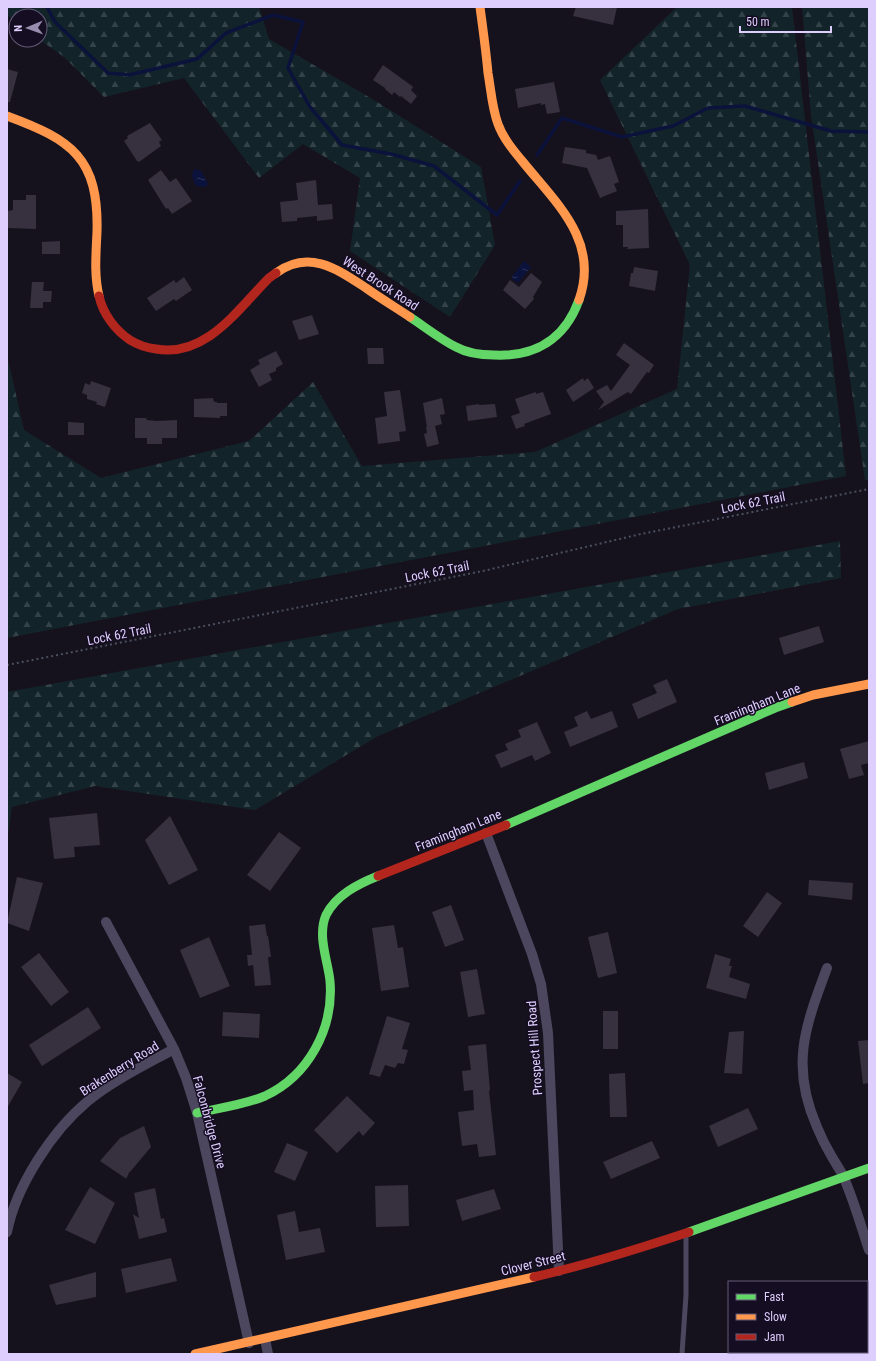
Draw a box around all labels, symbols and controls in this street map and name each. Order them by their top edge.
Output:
north arrow [8,8,48,48]
scale bar [740,8,831,34]
text: 50 m [746,15,770,29]
text: N [12,24,25,32]
street label: West Brook Road [340,253,421,314]
street label: Lock 62 Trail [720,489,787,516]
street label: Lock 62 Trail [404,558,471,585]
street label: Lock 62 Trail [86,621,153,648]
street label: Framingham Lane [712,680,802,729]
street label: Framingham Lane [413,806,503,855]
street label: Prospect Hill Road [524,1000,545,1096]
street label: Brakenberry Road [77,1038,161,1099]
street label: Falconbridge Drive [190,1074,229,1170]
street label: Clover Street [499,1248,567,1279]
legend [728,1281,868,1353]
text: Fast [764,1290,785,1304]
text: Slow [764,1310,787,1324]
text: Jam [764,1330,785,1344]

